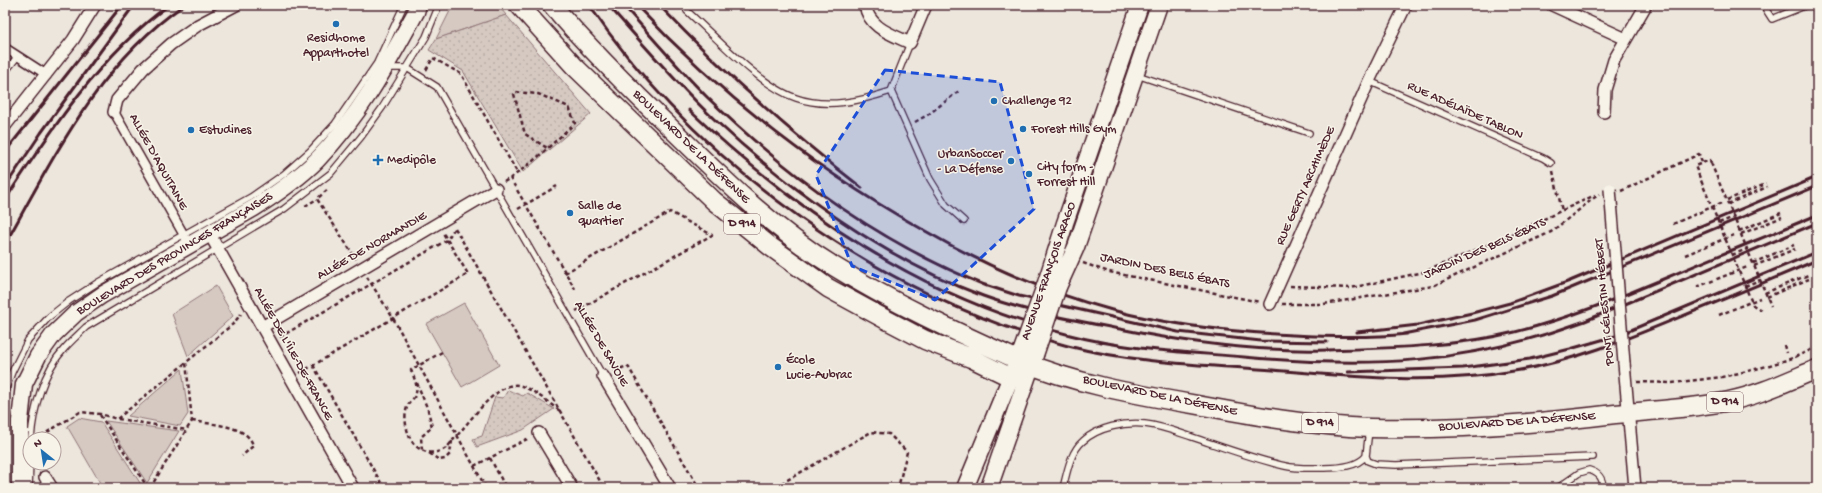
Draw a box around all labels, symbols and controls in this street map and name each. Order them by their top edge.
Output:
marker: Residhome Apparthotel [331,19,341,29]
place label: Residhome Apparthotel [303,31,369,61]
street label: RUE ADÉLAÏDE TABLON [1405,78,1526,143]
street label: BOULEVARD DE LA DÉFENSE [629,86,754,208]
place label: Challenge 92 [1002,94,1073,109]
marker: Challenge 92 [989,96,999,106]
street label: ALLÉE D'AQUITAINE [125,111,192,213]
place label: Forest Hills Gym [1030,122,1117,137]
place label: Estudines [199,123,253,138]
street label: RUE GERTY ARCHIMÈDE [1272,123,1339,248]
marker: Forest Hills Gym [1018,124,1028,134]
marker: Estudines [186,125,196,135]
place label: UrbanSoccer - La Défense [937,147,1004,177]
place label: Medipôle [387,153,436,168]
marker: Medipôle [372,154,384,166]
marker: UrbanSoccer - La Défense [1006,156,1016,166]
place label: City form - Forrest Hill [1036,160,1096,190]
marker: City form - Forrest Hill [1024,169,1034,179]
street label: BOULEVARD DES PROVINCES FRANÇAISES [73,189,277,319]
place label: Salle de quartier [578,199,625,229]
street label: AVENUE FRANÇOIS ARAGO [1018,200,1080,342]
street label: ALLÉE DE NORMANDIE [314,207,430,284]
marker: Salle de quartier [565,208,575,218]
road number: D 914 [724,214,760,234]
street label: JARDIN DES BELS ÉBATS [1421,214,1549,283]
street label: PONT CÉLESTIN HÉBERT [1591,237,1618,367]
street label: JARDIN DES BELS ÉBATS [1099,249,1232,292]
street label: ALLÉE DE L'ÎLE-DE-FRANCE [250,284,337,424]
street label: ALLÉE DE SAVOIE [570,298,633,390]
place label: École Lucie-Aubrac [786,352,852,383]
marker: École Lucie-Aubrac [773,362,783,372]
street label: BOULEVARD DE LA DÉFENSE [1081,371,1240,420]
road number: D 914 [1707,392,1743,412]
street label: BOULEVARD DE LA DÉFENSE [1437,408,1597,435]
road number: D 914 [1302,413,1338,433]
north arrow [22,431,62,471]
text: N [32,437,44,451]

